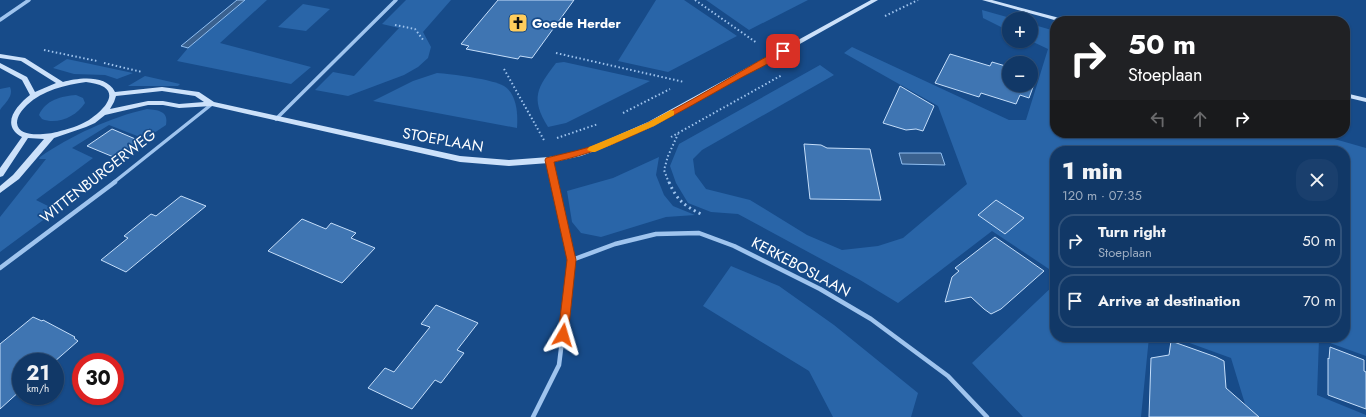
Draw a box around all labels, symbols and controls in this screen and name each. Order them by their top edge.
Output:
church icon: Goede Herder [507,12,529,34]
map controls [1002,12,1038,92]
button: + [1002,12,1038,48]
place label: Goede Herder [532,14,622,33]
text: 50 m [1128,24,1196,65]
icon: right [1062,32,1114,84]
pin [766,34,800,68]
icon: arrive [772,40,794,62]
button: − [1002,56,1038,92]
text: Stoeplaan [1128,62,1202,88]
icon: left [1147,108,1169,130]
icon: ahead [1189,108,1211,130]
icon: right [1231,108,1253,130]
street label: STOEPLAAN [401,122,485,158]
street label: WITTENBURGERWEG [35,124,161,228]
text: 1 min [1062,153,1123,188]
button: close [1296,159,1338,201]
text: 120 m · 07:35 [1062,186,1142,205]
text: Turn right [1098,221,1166,243]
icon: right [1064,230,1086,252]
text: 50 m [1302,230,1336,252]
street label: KERKEBOSLAAN [748,232,854,302]
text: Stoeplaan [1098,243,1152,262]
icon: arrive [1064,290,1086,312]
text: Arrive at destination [1098,290,1240,312]
text: 70 m [1303,290,1336,312]
position arrow [542,314,584,356]
speed limit sign: 30 [72,353,124,405]
text: 21 [26,359,50,388]
text: km/h [27,381,49,396]

